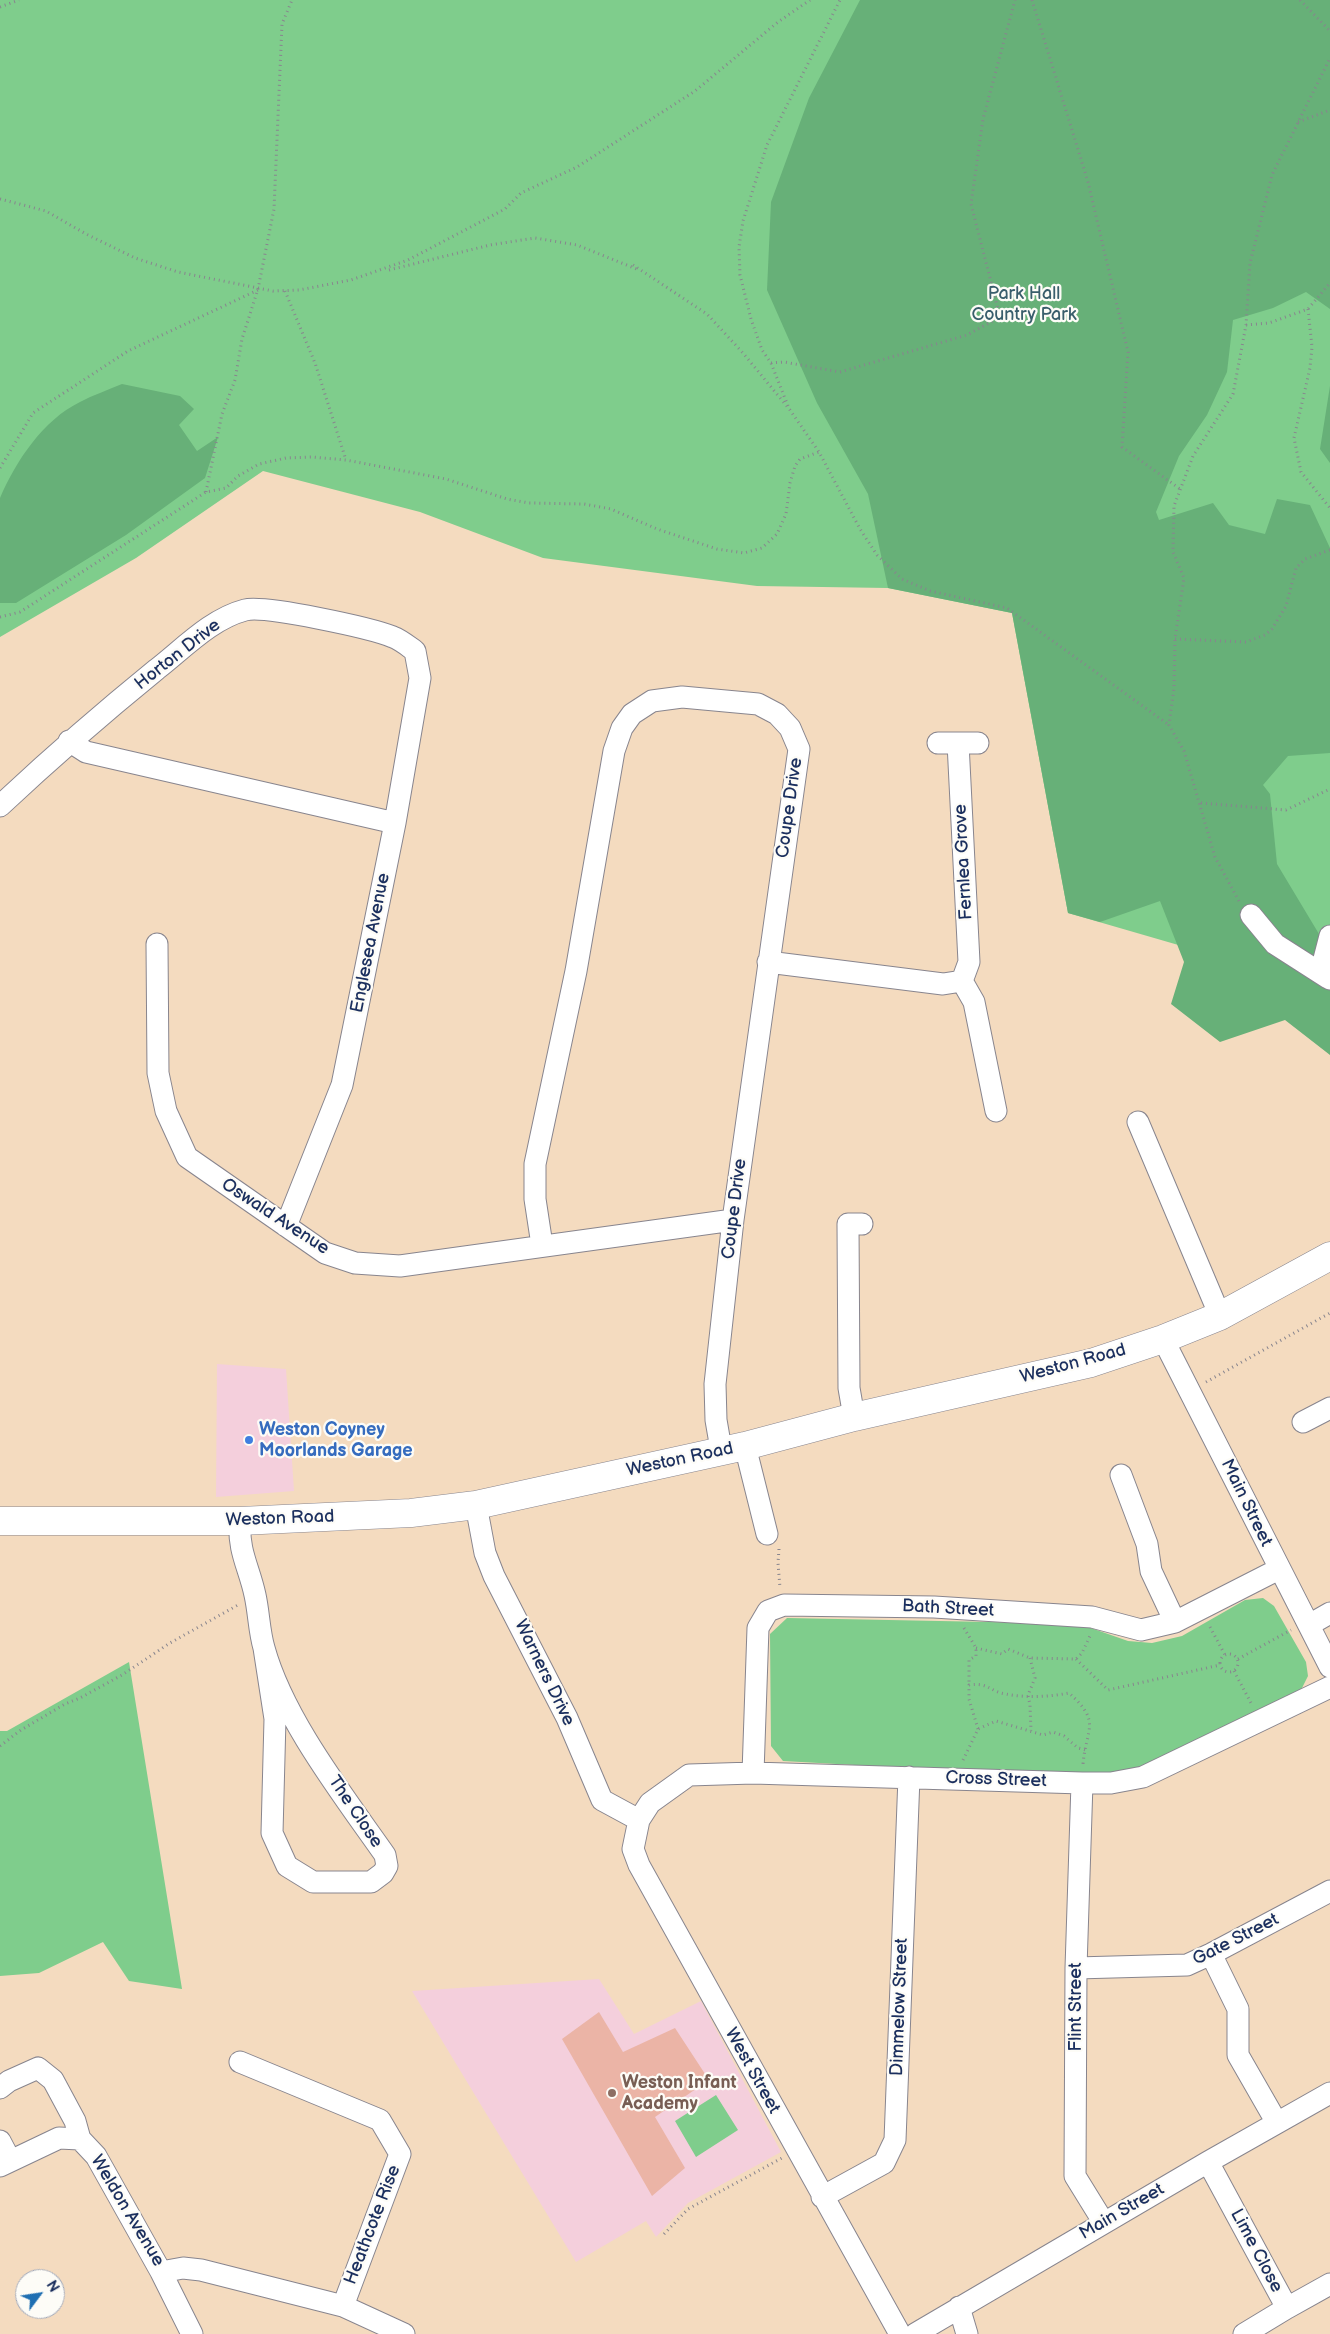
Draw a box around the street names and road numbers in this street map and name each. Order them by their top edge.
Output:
street label: Horton Drive [131,615,225,695]
street label: Coupe Drive [772,756,808,860]
street label: Fernlea Grove [950,804,978,920]
street label: Englesea Avenue [347,871,395,1015]
street label: Coupe Drive [718,1157,752,1261]
street label: Oswald Avenue [217,1174,333,1260]
street label: Weston Road [1018,1339,1128,1389]
street label: Weston Road [625,1438,735,1482]
street label: Main Street [1216,1456,1276,1550]
street label: Weston Road [225,1506,335,1532]
street label: Bath Street [901,1596,995,1622]
street label: Warners Drive [509,1616,579,1730]
street label: Cross Street [945,1767,1047,1793]
street label: The Close [323,1772,387,1852]
street label: Gate Street [1189,1909,1283,1971]
street label: Dimmelow Street [887,1938,913,2076]
street label: Flint Street [1065,1963,1087,2051]
street label: West Street [720,2024,784,2118]
street label: Weldon Avenue [85,2151,169,2271]
street label: Heathcote Rise [340,2162,406,2288]
street label: Main Street [1076,2179,1168,2245]
street label: Lime Close [1225,2206,1287,2296]

